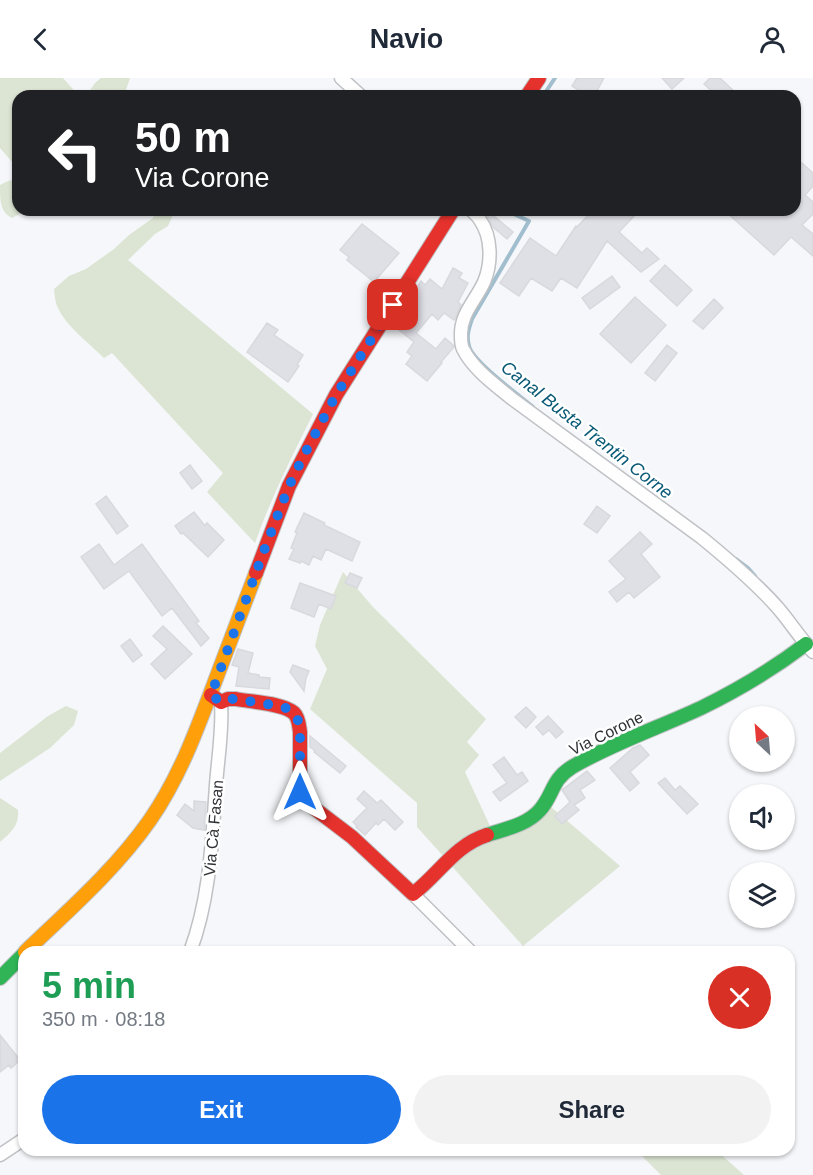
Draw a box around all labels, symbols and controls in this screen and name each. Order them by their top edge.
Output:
icon: back [24,23,57,56]
icon: person [756,23,789,56]
text: Navio [370,24,443,54]
icon: left [36,114,114,192]
text: 50 m [135,114,231,161]
text: Via Corone [135,163,270,193]
pin [367,279,418,330]
icon: arrive [376,288,409,321]
water label: Canal Busta Trentin Corne [497,357,677,503]
north arrow [729,706,795,772]
map controls [729,706,795,928]
street label: Via Corone [567,708,646,759]
position arrow [268,760,332,824]
street label: Via Cà Fasan [201,779,226,877]
button: sound [729,784,795,850]
button: layers [729,862,795,928]
text: 5 min [42,965,136,1006]
button: close [708,966,771,1029]
text: 350 m · 08:18 [42,1008,165,1030]
button: Exit [42,1075,401,1144]
button: Share [413,1075,771,1144]

